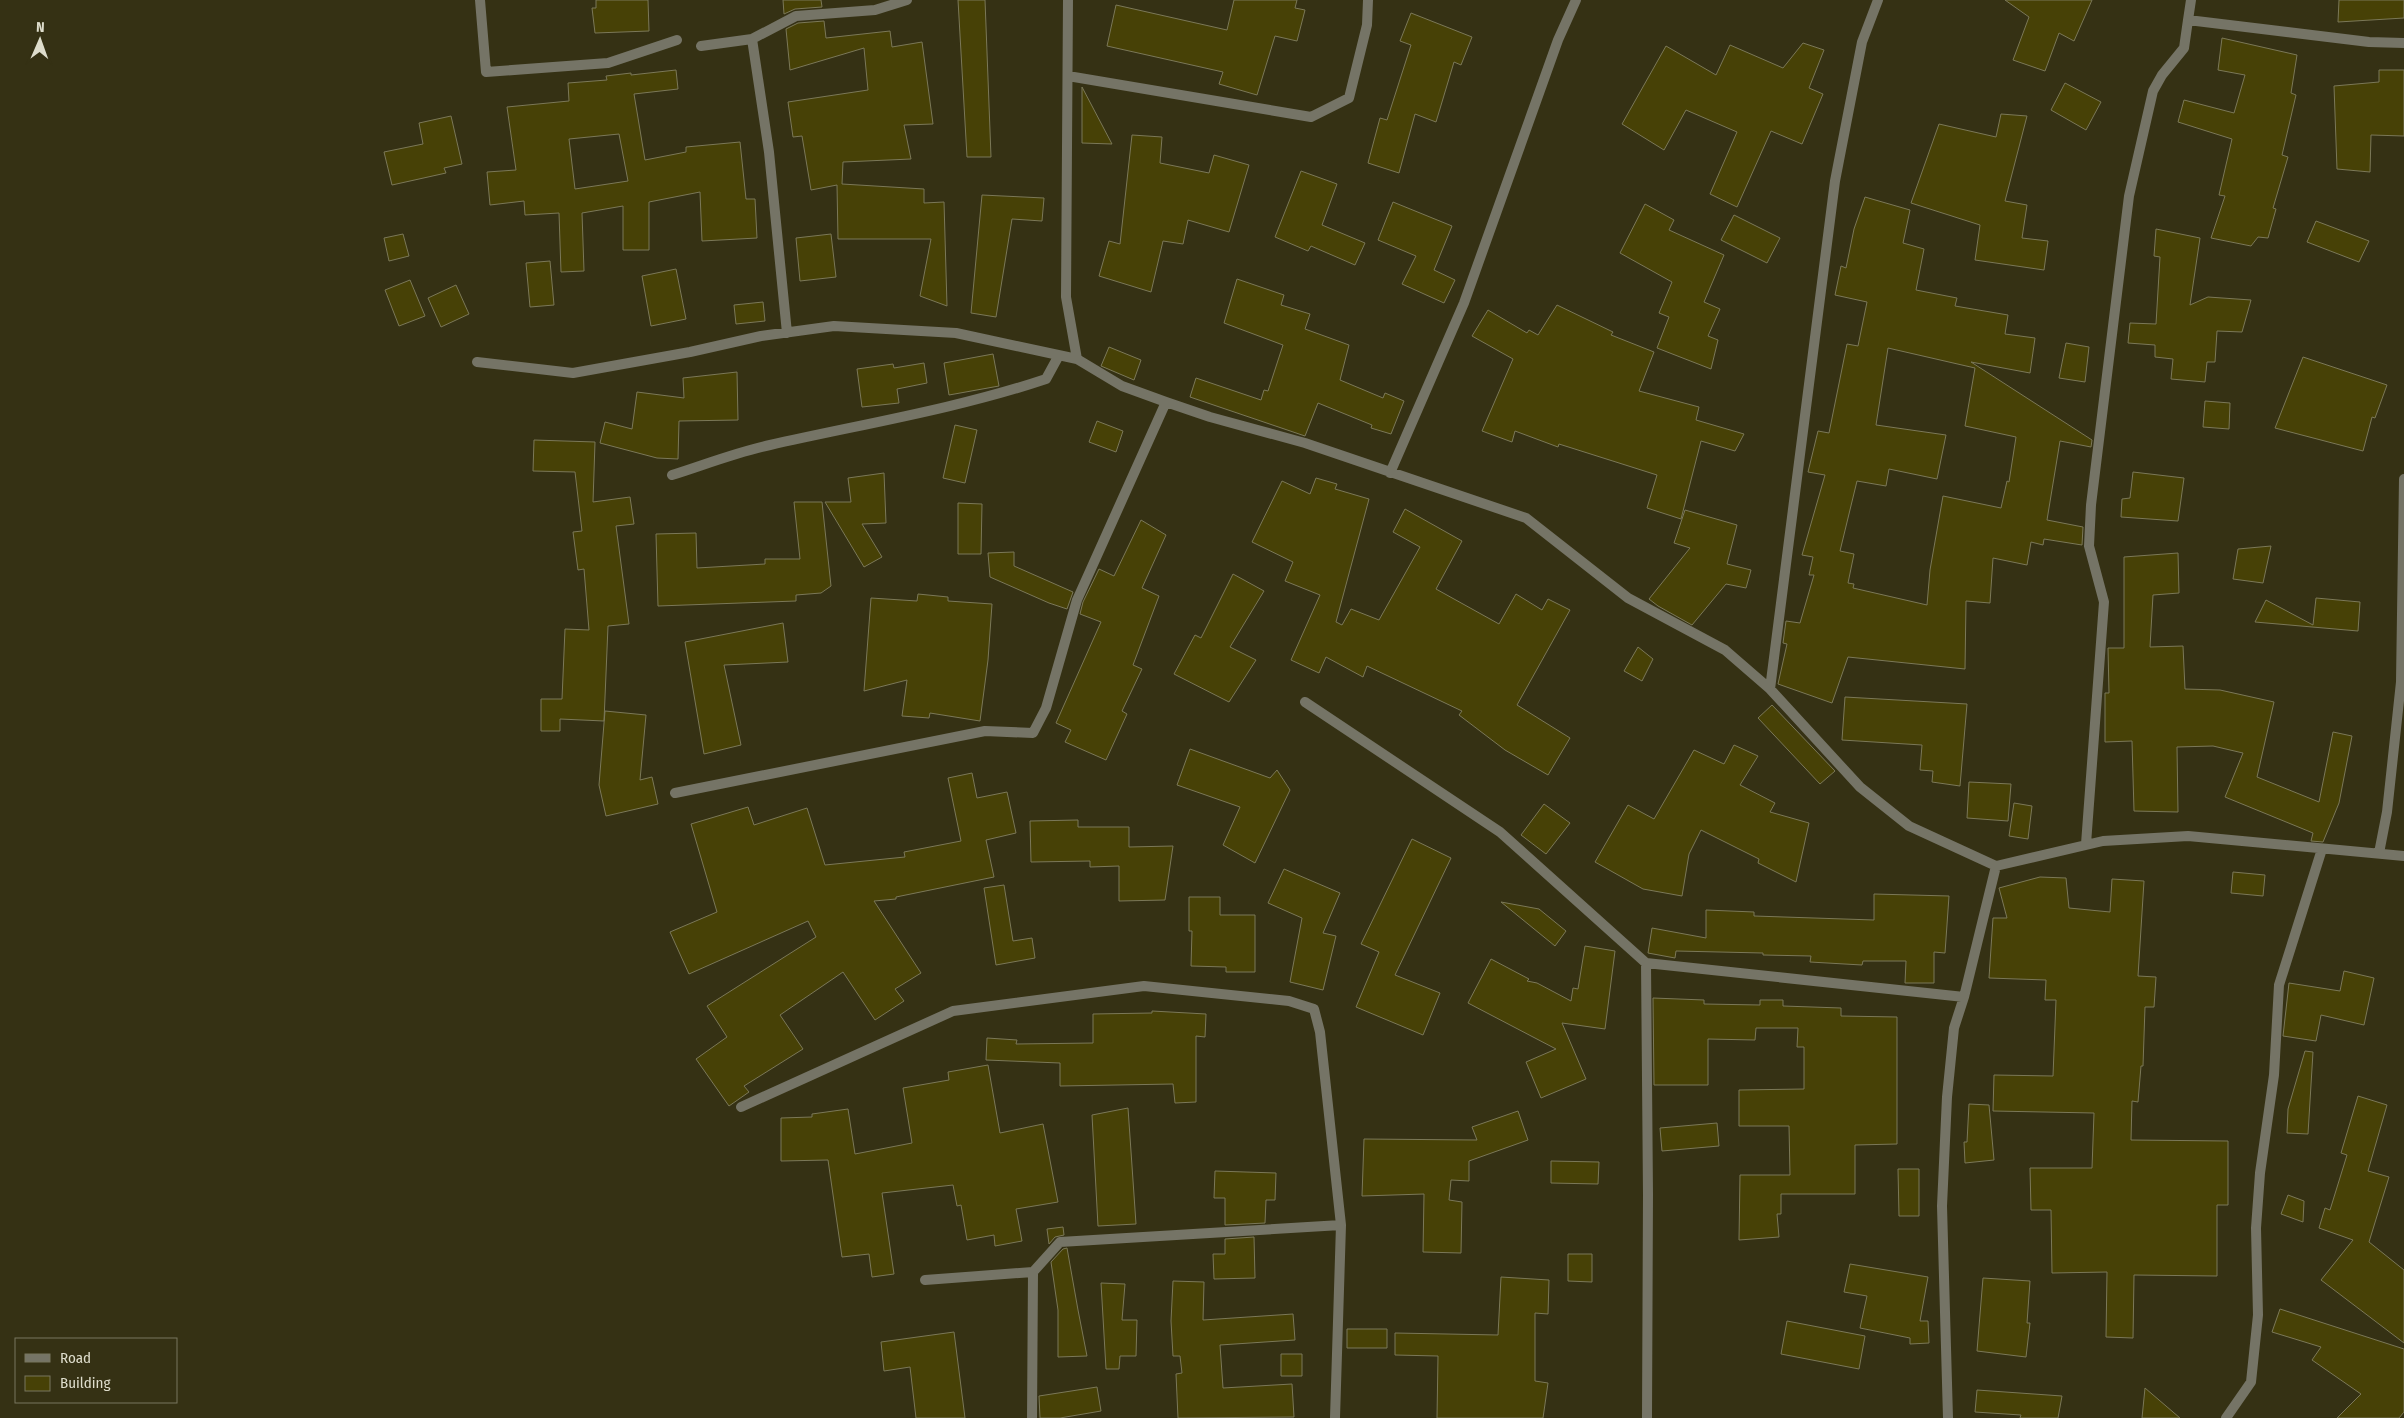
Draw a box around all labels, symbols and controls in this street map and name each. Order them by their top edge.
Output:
north arrow [15,15,65,65]
text: N [36,19,45,36]
legend [15,1338,178,1403]
text: Road [60,1349,91,1367]
text: Building [60,1374,111,1392]

